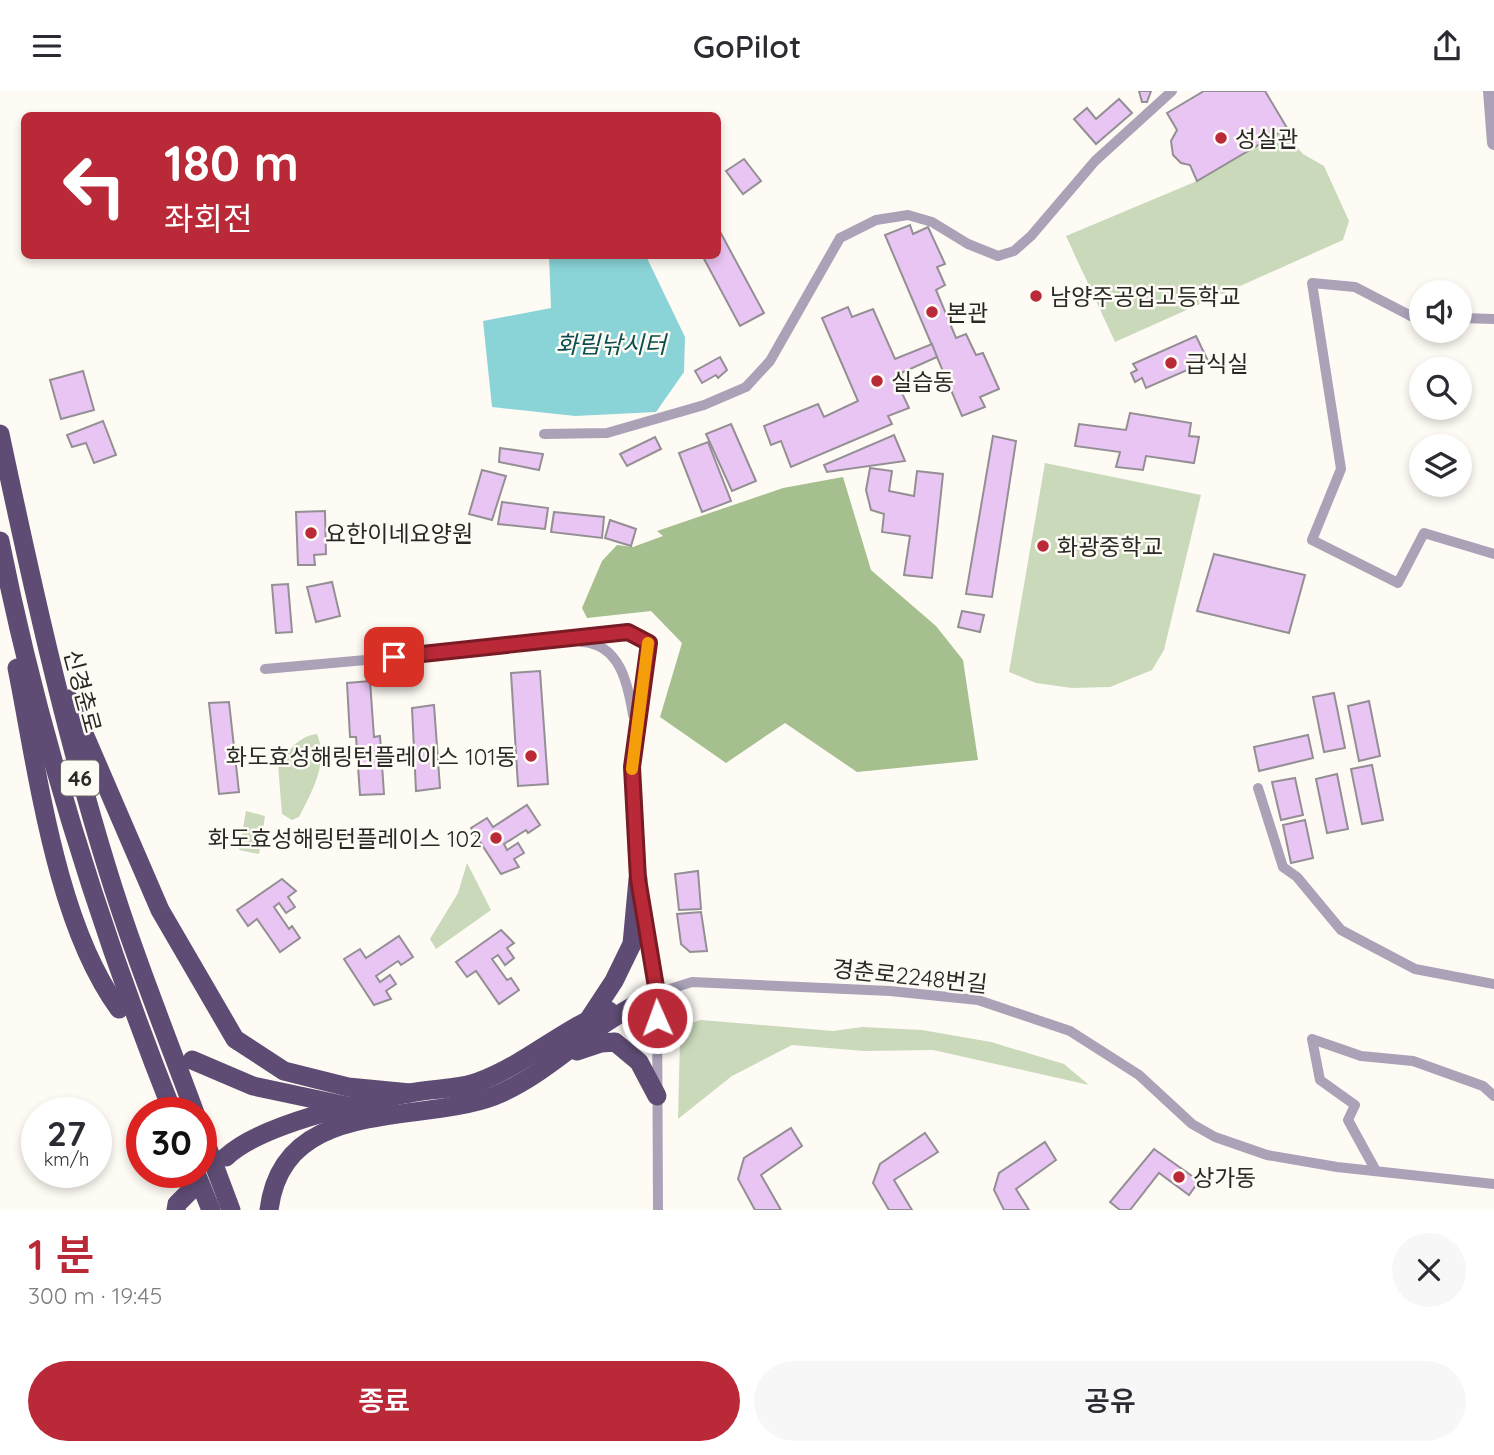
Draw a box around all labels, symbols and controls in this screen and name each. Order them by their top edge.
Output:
text: GoPilot [693,26,801,66]
icon: menu [28,27,66,65]
icon: share [1428,27,1466,65]
place label: 성실관 [1235,124,1298,153]
marker: 성실관 [1213,130,1229,146]
text: 180 m [164,132,299,193]
icon: left [49,140,140,231]
text: 좌회전 [164,198,252,238]
map controls [1409,280,1472,497]
button: sound [1409,280,1472,343]
place label: 남양주공업고등학교 [1050,282,1240,311]
marker: 남양주공업고등학교 [1028,288,1044,304]
place label: 본관 [946,298,988,327]
marker: 본관 [924,304,940,320]
water label: 화림낚시터 [556,329,669,359]
place label: 급식실 [1185,349,1248,378]
marker: 급식실 [1163,355,1179,371]
button: search [1409,357,1472,420]
place label: 실습동 [891,367,954,396]
marker: 실습동 [869,373,885,389]
button: layers [1409,434,1472,497]
place label: 요한이네요양원 [325,519,473,548]
marker: 요한이네요양원 [303,525,319,541]
place label: 화광중학교 [1057,532,1163,561]
marker: 화광중학교 [1035,538,1051,554]
pin [364,627,424,687]
icon: arrive [375,638,413,676]
street label: 신경춘로 [58,646,108,736]
place label: 화도효성해링턴플레이스 101동 [226,742,517,771]
marker: 화도효성해링턴플레이스 101동 [523,748,539,764]
road number: 46 [61,761,99,795]
place label: 화도효성해링턴플레이스 102 [208,824,482,853]
marker: 화도효성해링턴플레이스 102 [488,830,504,846]
street label: 경춘로2248번길 [831,953,989,999]
position arrow [620,981,694,1055]
speed limit sign: 30 [126,1097,217,1188]
text: 27 [47,1111,86,1155]
text: km/h [44,1148,89,1171]
place label: 상가동 [1193,1163,1256,1192]
marker: 상가동 [1171,1169,1187,1185]
text: 1 분 [28,1228,94,1281]
button: close [1392,1233,1466,1307]
text: 300 m · 19:45 [28,1281,162,1310]
button: 종료 [28,1361,740,1441]
button: 공유 [754,1361,1466,1441]

